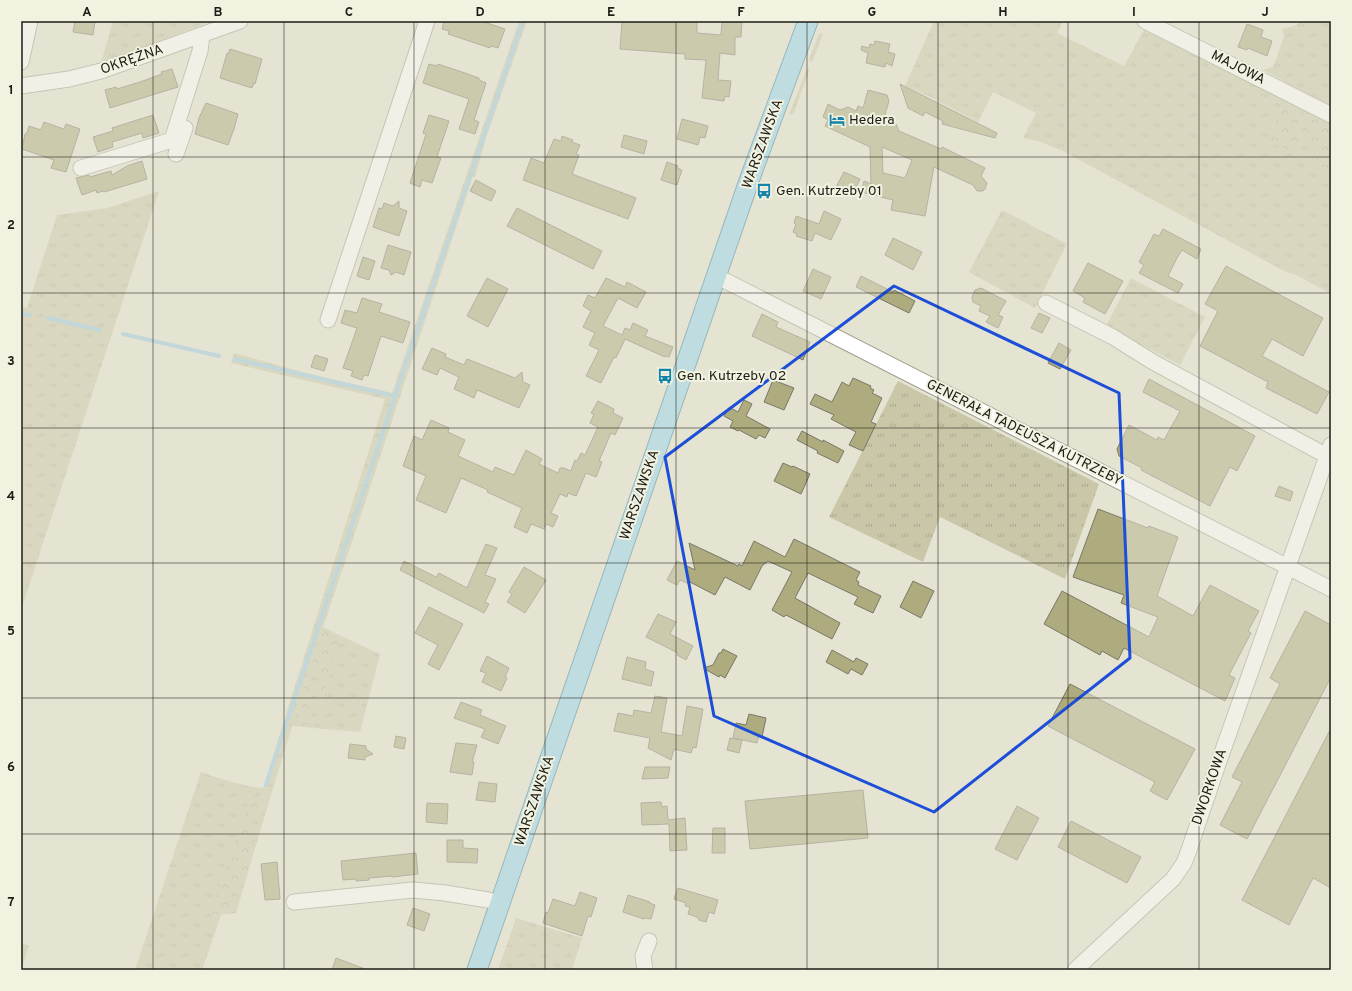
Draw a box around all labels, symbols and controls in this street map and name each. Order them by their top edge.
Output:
text: A [82,5,92,21]
text: B [214,5,223,21]
text: C [345,5,353,21]
text: D [475,5,485,21]
text: E [607,5,615,21]
text: F [737,5,745,21]
text: G [868,5,877,21]
text: H [998,5,1008,21]
text: I [1132,5,1136,21]
text: J [1261,5,1269,21]
street label: OKRĘŻNA [98,40,166,79]
street label: MAJOWA [1208,47,1268,89]
text: 1 [8,83,14,99]
street label: WARSZAWSKA [739,97,787,191]
hotel icon: Hedera [828,111,846,129]
place label: Hedera [849,112,895,129]
bus stop icon: Gen. Kutrzeby 01 [755,182,773,200]
place label: Gen. Kutrzeby 01 [776,183,882,200]
text: 2 [7,218,15,234]
text: 3 [7,354,15,370]
bus stop icon: Gen. Kutrzeby 02 [656,367,674,385]
place label: Gen. Kutrzeby 02 [677,368,786,385]
street label: GENERAŁA TADEUSZA KUTRZEBY [923,376,1125,490]
street label: WARSZAWSKA [617,448,663,542]
text: 4 [7,489,15,505]
text: 5 [7,624,15,640]
street label: DWORKOWA [1189,747,1231,827]
street label: WARSZAWSKA [512,754,558,848]
text: 6 [7,760,15,776]
text: 7 [8,895,15,911]

